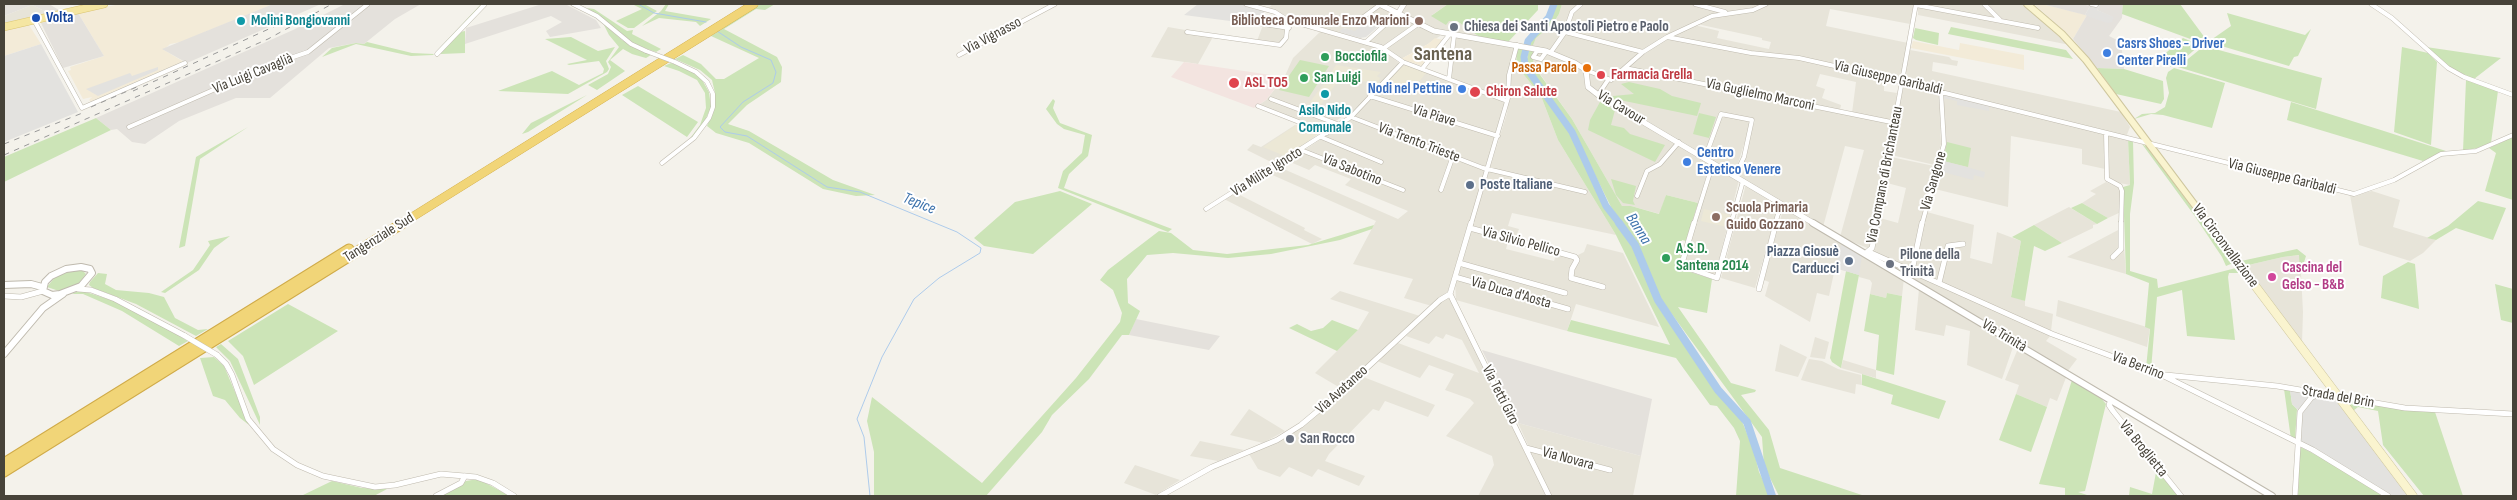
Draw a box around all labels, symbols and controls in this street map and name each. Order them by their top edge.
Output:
place label: Volta [46,9,73,27]
marker: Volta [30,12,42,24]
place label: Molini Bongiovanni [251,12,350,30]
place label: Biblioteca Comunale Enzo Marioni [1231,12,1409,30]
street label: Via Vignasso [961,13,1025,59]
marker: Molini Bongiovanni [235,15,247,27]
marker: Biblioteca Comunale Enzo Marioni [1413,15,1425,27]
place label: Chiesa dei Santi Apostoli Pietro e Paolo [1464,18,1669,36]
marker: Chiesa dei Santi Apostoli Pietro e Paolo [1448,21,1460,33]
place label: Casrs Shoes - Driver Center Pirelli [2117,35,2224,70]
district label: Santena [1414,43,1472,67]
marker: Casrs Shoes - Driver Center Pirelli [2101,47,2113,59]
place label: Bocciofila [1335,48,1387,66]
street label: Via Luigi Cavaglià [210,50,296,98]
marker: Bocciofila [1319,51,1331,63]
street label: Via Giuseppe Garibaldi [1832,57,1944,99]
place label: Passa Parola [1511,59,1577,77]
marker: Passa Parola [1581,62,1593,74]
place label: Farmacia Grella [1611,66,1692,84]
place label: San Luigi [1314,69,1361,87]
marker: Farmacia Grella [1595,69,1607,81]
marker: San Luigi [1298,72,1310,84]
place label: ASL TO5 [1245,74,1288,92]
street label: Via Guglielmo Marconi [1704,75,1816,115]
marker: ASL TO5 [1227,76,1241,90]
place label: Nodi nel Pettine [1368,80,1452,98]
marker: Nodi nel Pettine [1456,83,1468,95]
place label: Chiron Salute [1486,83,1557,101]
marker: Chiron Salute [1468,85,1482,99]
street label: Via Cavour [1594,87,1648,129]
marker: Asilo Nido Comunale [1319,88,1331,100]
street label: Via Piave [1410,101,1458,131]
place label: Asilo Nido Comunale [1299,102,1351,137]
street label: Via Compans di Brichanteau [1863,105,1907,245]
street label: Via Trento Trieste [1375,119,1463,167]
street label: Via Milite Ignoto [1228,143,1306,201]
place label: Centro Estetico Venere [1697,144,1781,179]
street label: Via Sangone [1917,149,1951,213]
street label: Via Sabotino [1320,150,1384,190]
street label: Via Giuseppe Garibaldi [2226,155,2338,199]
marker: Centro Estetico Venere [1681,156,1693,168]
place label: Poste Italiane [1480,176,1553,194]
marker: Poste Italiane [1464,179,1476,191]
water label: Tepice [900,189,938,219]
place label: Scuola Primaria Guido Gozzano [1726,199,1808,234]
street label: Via Circonvallazione [2188,201,2262,291]
street label: Tangenziale Sud [340,209,418,267]
water label: Banna [1621,210,1655,248]
marker: Scuola Primaria Guido Gozzano [1710,211,1722,223]
street label: Via Silvio Pellico [1480,223,1562,261]
place label: A.S.D. Santena 2014 [1676,240,1749,275]
place label: Piazza Giosuè Carducci [1767,243,1839,278]
place label: Pilone della Trinità [1900,246,1960,281]
marker: A.S.D. Santena 2014 [1660,252,1672,264]
marker: Piazza Giosuè Carducci [1843,255,1855,267]
marker: Pilone della Trinità [1884,258,1896,270]
place label: Cascina del Gelso - B&B [2282,259,2344,294]
marker: Cascina del Gelso - B&B [2266,271,2278,283]
street label: Via Duca d'Aosta [1469,273,1553,313]
street label: Via Trinità [1978,316,2030,356]
street label: Via Berrino [2109,348,2167,384]
street label: Via Avataneo [1312,362,1372,418]
street label: Via Tetti Giro [1478,363,1522,427]
street label: Strada del Brin [2301,382,2375,412]
street label: Via Broglietta [2115,417,2171,481]
place label: San Rocco [1300,430,1355,448]
marker: San Rocco [1284,433,1296,445]
street label: Via Novara [1540,443,1596,475]

